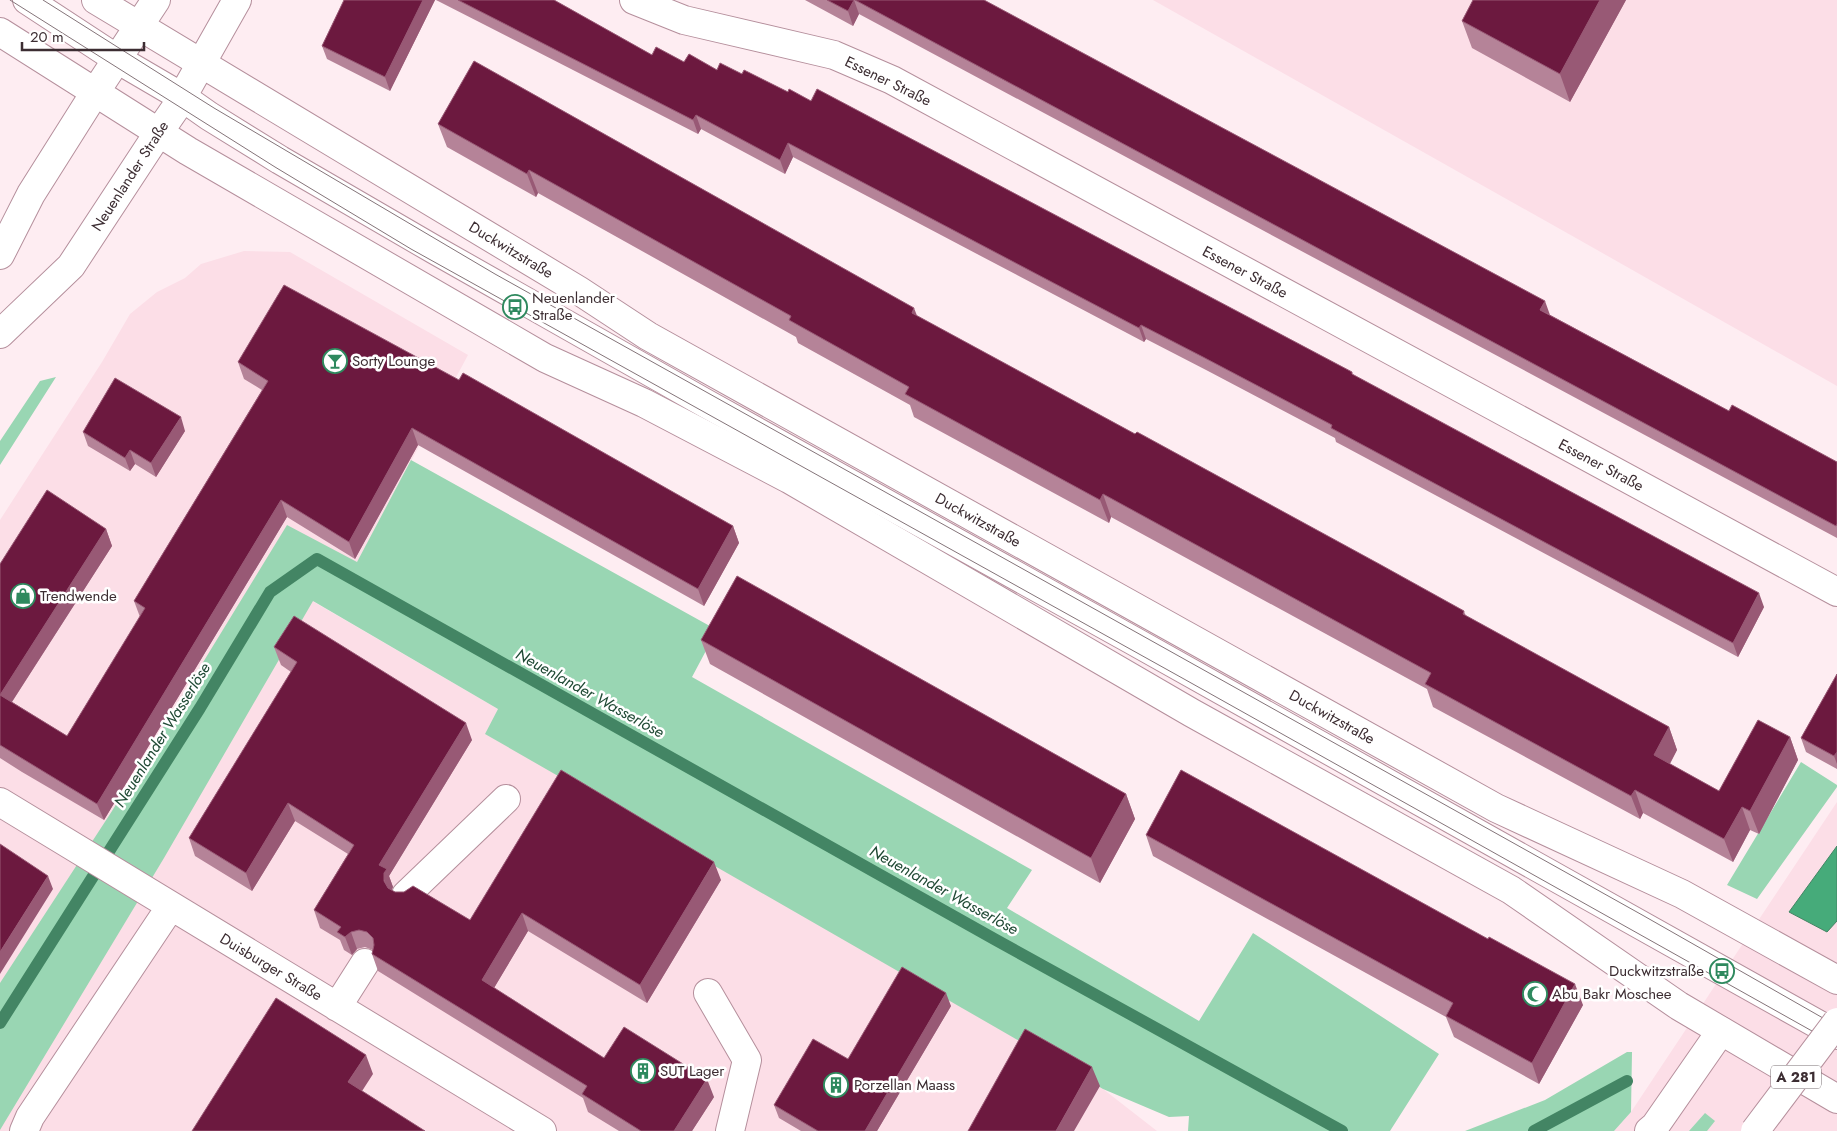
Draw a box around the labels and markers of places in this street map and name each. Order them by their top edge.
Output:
place label: Neuenlander Straße [532,287,616,326]
bus stop icon: Neuenlander Straße [502,294,528,320]
bar icon: Sorty Lounge [322,348,348,374]
place label: Sorty Lounge [352,350,435,372]
shop icon: Trendwende [10,583,36,609]
place label: Trendwende [40,585,117,607]
bus stop icon: Duckwitzstraße [1709,958,1735,984]
place label: Duckwitzstraße [1609,960,1704,982]
mosque icon: Abu Bakr Moschee [1522,981,1548,1007]
place label: Abu Bakr Moschee [1552,983,1672,1005]
building icon: SUT Lager [630,1058,656,1084]
place label: SUT Lager [660,1060,725,1082]
building icon: Porzellan Maass [823,1072,849,1098]
place label: Porzellan Maass [854,1074,955,1096]

